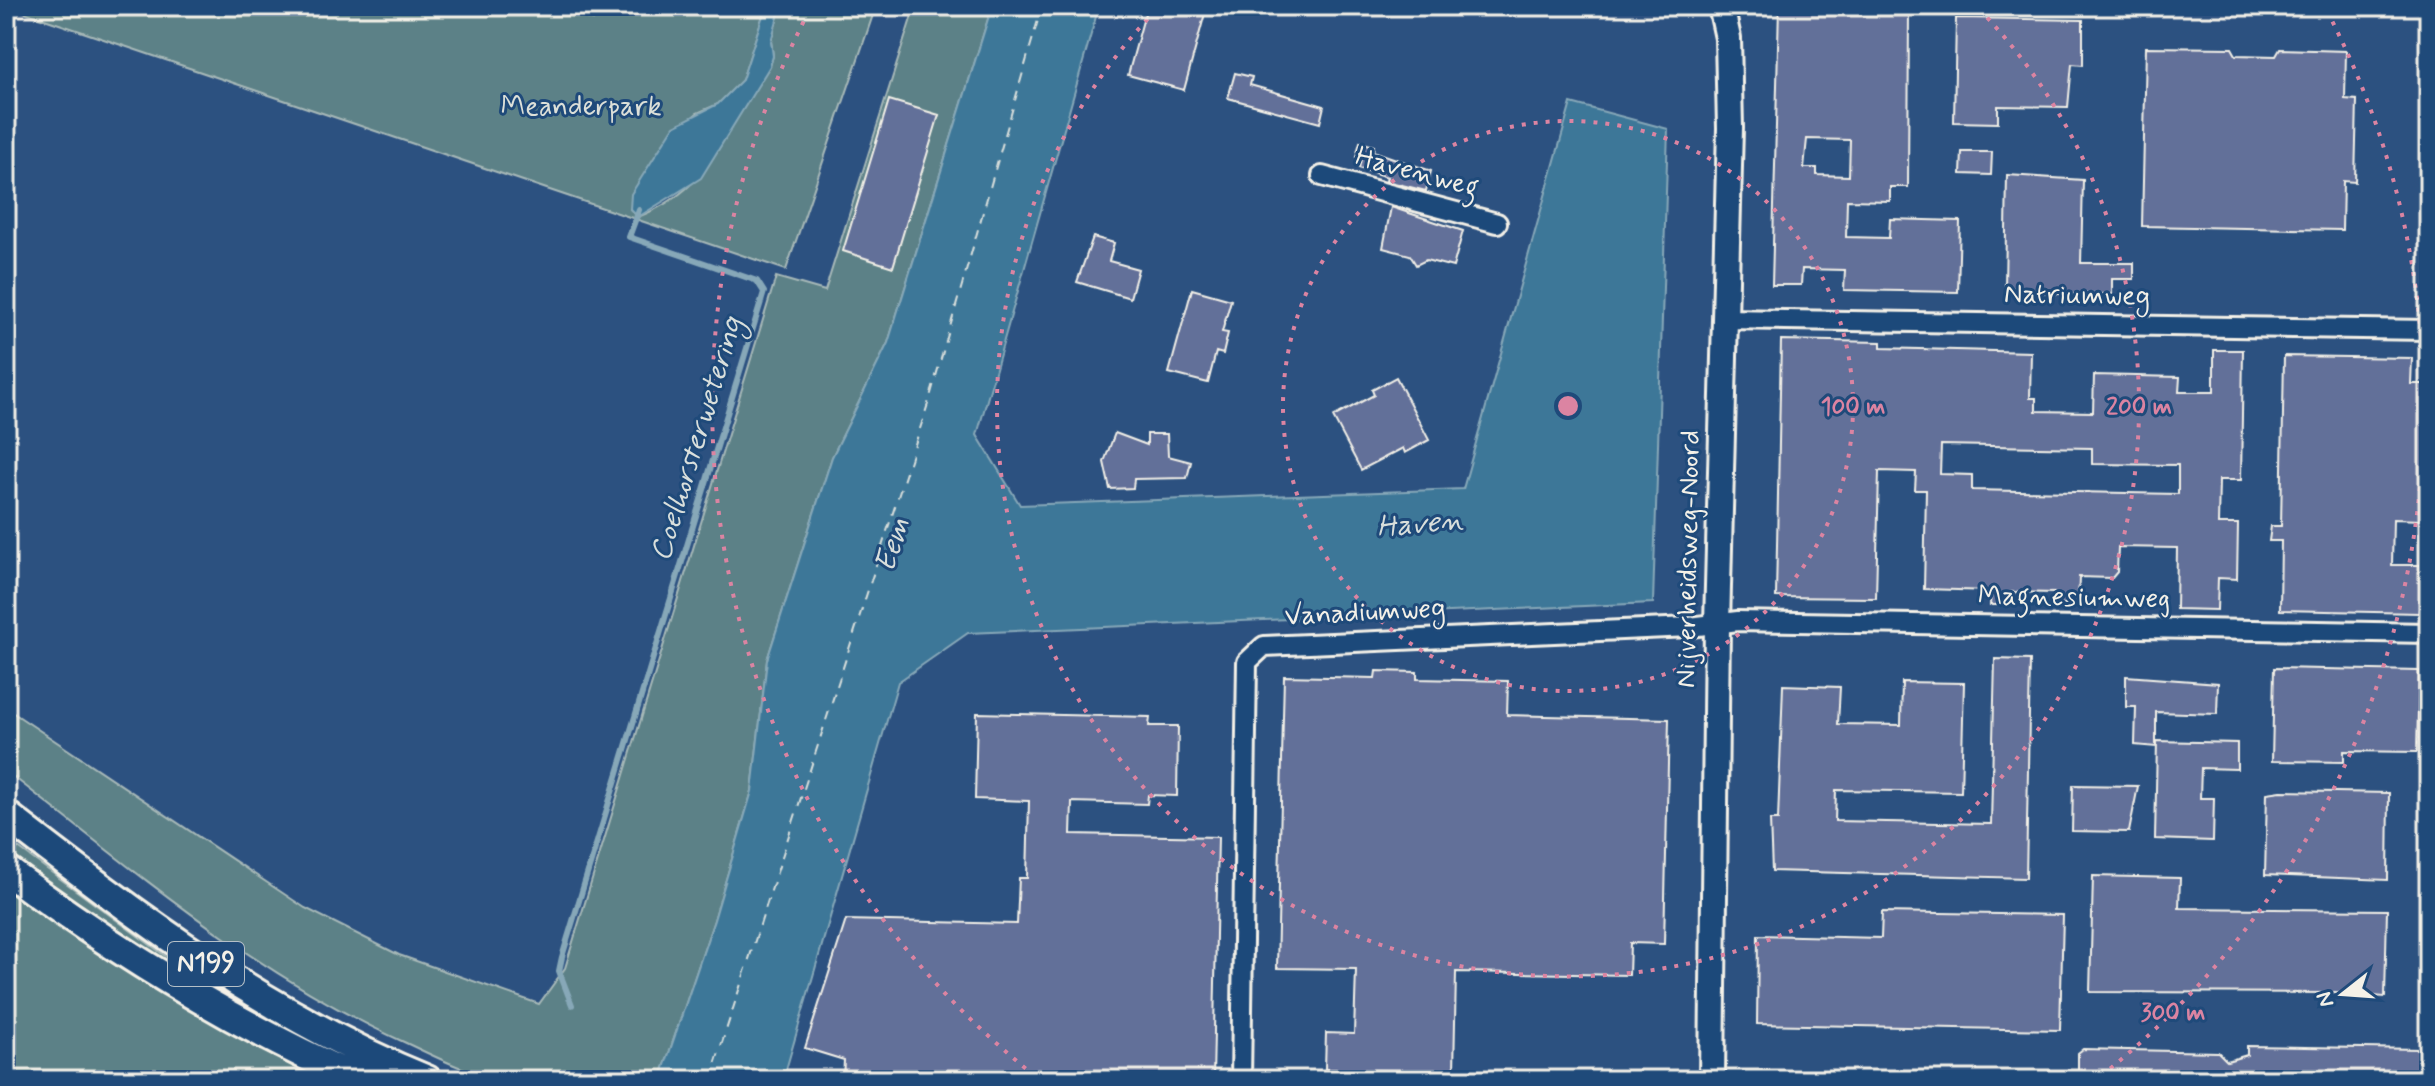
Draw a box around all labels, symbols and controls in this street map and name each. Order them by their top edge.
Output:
park label: Meanderpark [500,89,662,126]
street label: Havenweg [1350,139,1483,210]
street label: Natriumweg [2004,276,2150,318]
water label: Coelhorsterwetering [641,311,756,566]
centre of rings [1554,392,1582,420]
text: 100 m [1821,392,1885,423]
text: 200 m [2106,392,2172,423]
street label: Nijverheidsweg-Noord [1668,430,1710,688]
water label: Haven [1375,501,1465,547]
water label: Eem [866,513,920,577]
street label: Magnesiumweg [1977,578,2171,621]
street label: Vanadiumweg [1284,590,1447,638]
road number: N199 [168,942,244,986]
north arrow [2303,954,2383,1034]
text: N [2310,988,2341,1010]
text: 300 m [2141,998,2205,1029]

